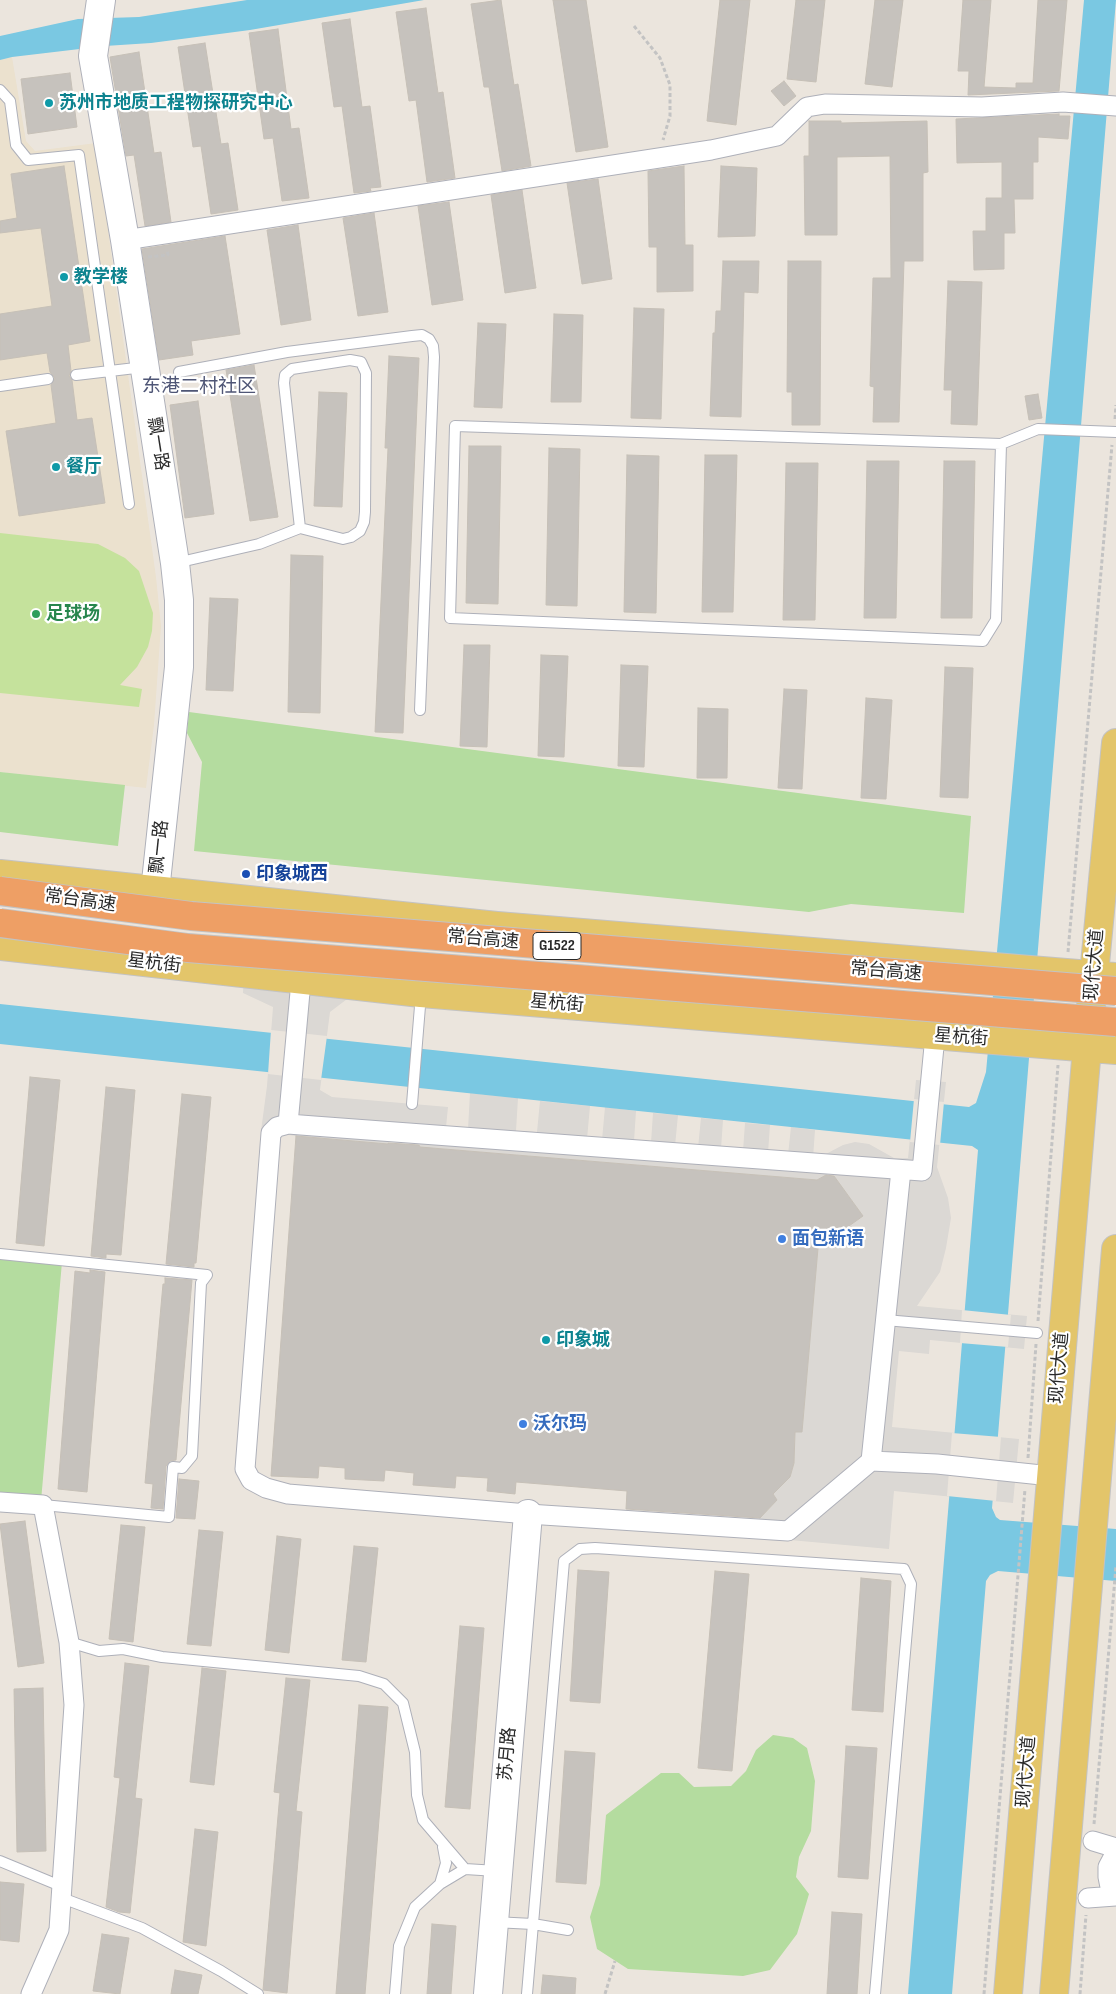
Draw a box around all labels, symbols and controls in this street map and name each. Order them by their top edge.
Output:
place label: 苏州市地质工程物探研究中心 [59,92,293,114]
marker: 苏州市地质工程物探研究中心 [43,97,55,109]
place label: 教学楼 [74,266,128,288]
marker: 教学楼 [58,271,70,283]
district label: 东港二村社区 [142,376,256,398]
street label: 飘一路 [142,416,172,472]
place label: 餐厅 [66,456,102,478]
marker: 餐厅 [50,461,62,473]
place label: 足球场 [46,603,100,625]
marker: 足球场 [30,608,42,620]
street label: 飘一路 [146,819,174,875]
place label: 印象城西 [256,863,328,885]
marker: 印象城西 [240,868,252,880]
street label: 常台高速 [43,885,117,917]
street label: 常台高速 [446,926,520,954]
street label: 现代大道 [1081,928,1109,1002]
road number: G1522 [533,932,581,959]
street label: 星杭街 [126,950,182,978]
street label: 常台高速 [849,958,923,986]
street label: 星杭街 [529,991,585,1017]
street label: 星杭街 [933,1025,989,1051]
place label: 面包新语 [792,1228,864,1250]
marker: 面包新语 [776,1233,788,1245]
place label: 印象城 [556,1329,610,1351]
street label: 现代大道 [1046,1331,1074,1405]
marker: 印象城 [540,1334,552,1346]
place label: 沃尔玛 [533,1413,587,1435]
marker: 沃尔玛 [517,1418,529,1430]
street label: 苏月路 [495,1726,521,1782]
street label: 现代大道 [1013,1735,1041,1809]

